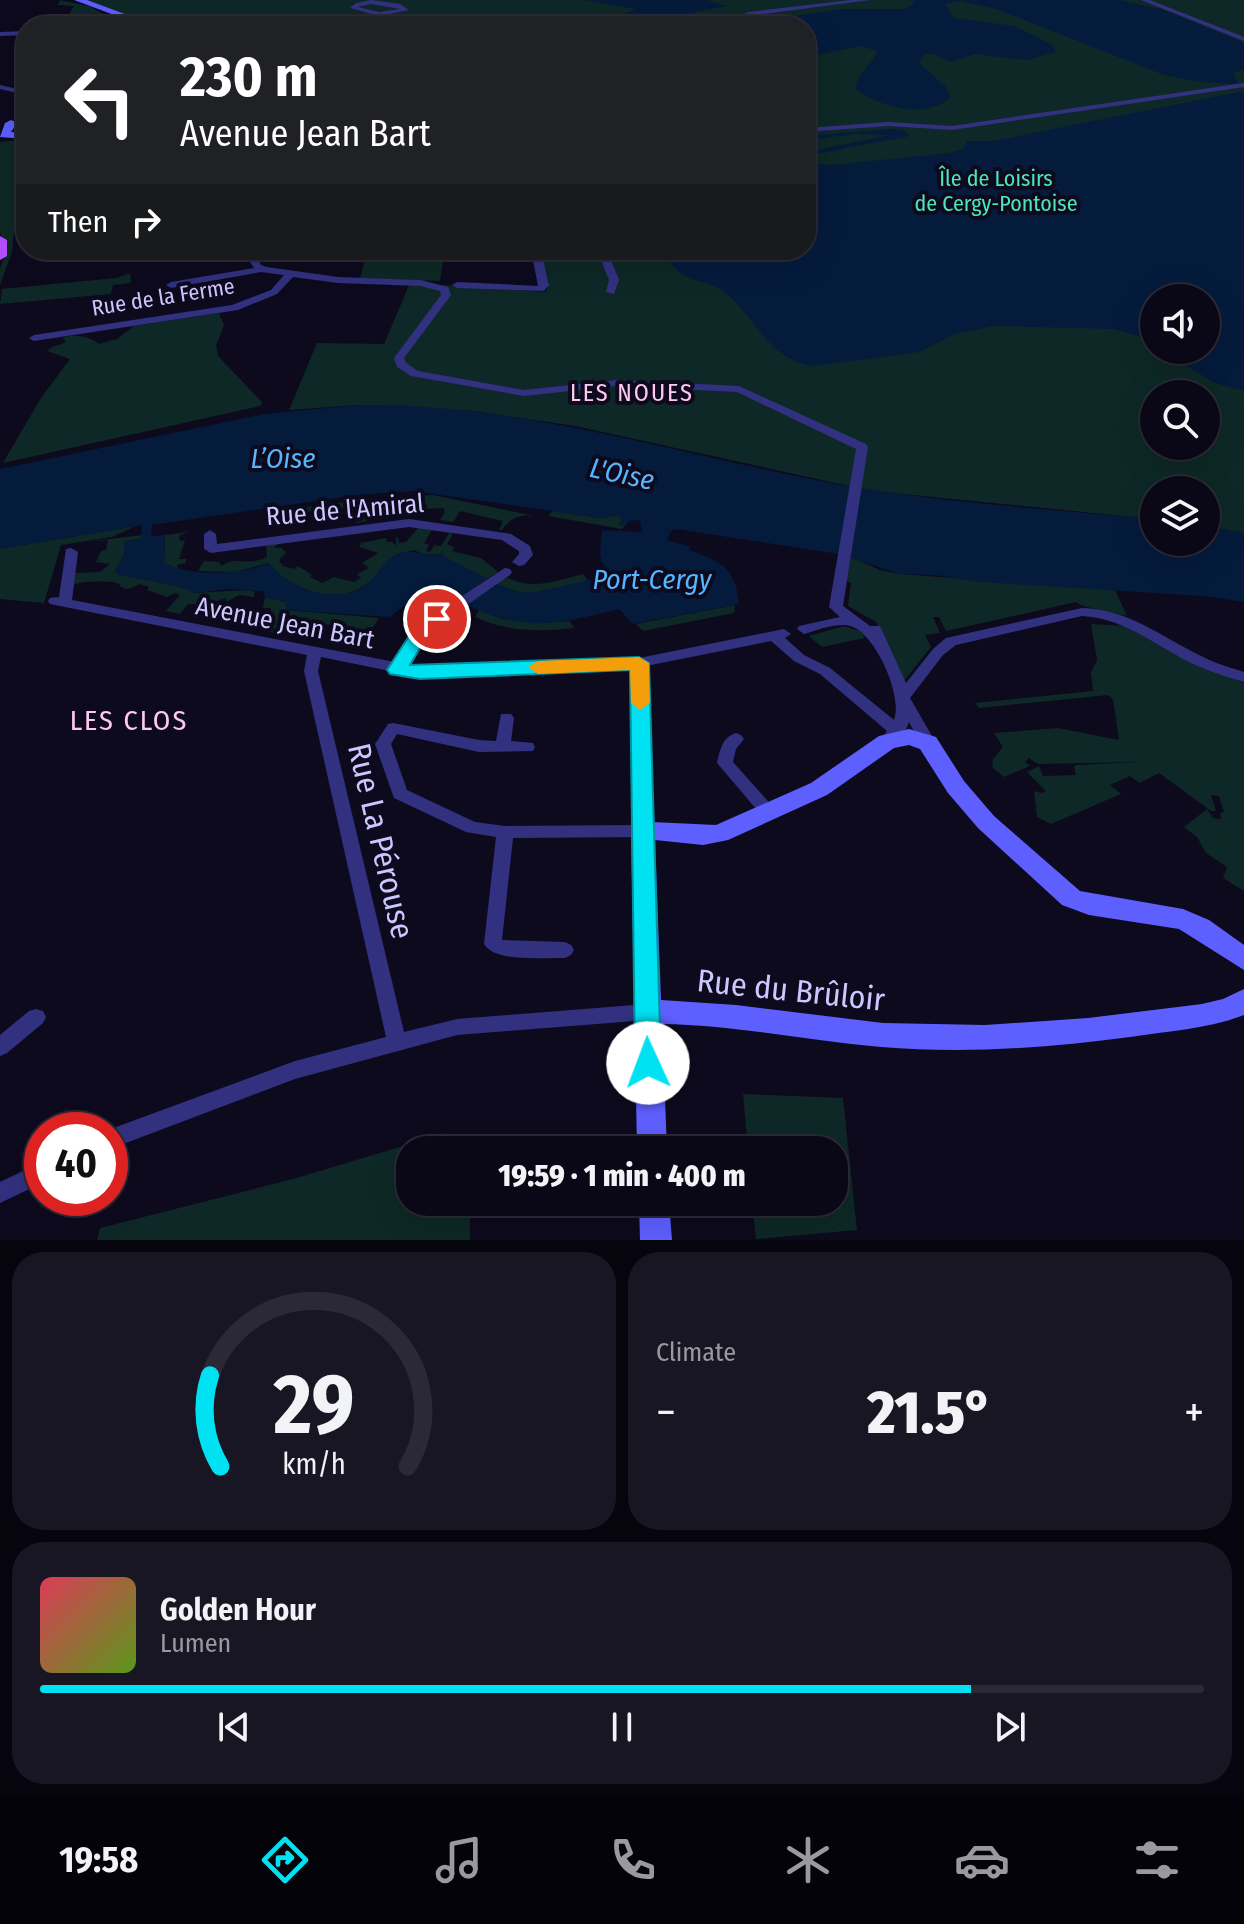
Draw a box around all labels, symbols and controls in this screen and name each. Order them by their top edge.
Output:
text: 230 m [180,44,317,111]
icon: left [48,48,152,152]
text: Avenue Jean Bart [180,112,431,156]
park label: Île de Loisirs de Cergy-Pontoise [914,165,1078,217]
icon: right [124,200,168,244]
text: Then [48,204,108,240]
street label: Rue de la Ferme [90,272,236,322]
map controls [1140,284,1220,556]
button: sound [1140,284,1220,364]
district label: LES NOUES [570,379,694,407]
button: search [1140,380,1220,460]
water label: L’Oise [250,442,316,475]
water label: L'Oise [587,451,657,497]
button: layers [1140,476,1220,556]
street label: Rue de l'Amiral [265,488,425,532]
water label: Port-Cergy [593,563,713,596]
pin [403,585,471,653]
street label: Avenue Jean Bart [193,591,377,656]
icon: arrive [415,597,459,641]
district label: LES CLOS [70,704,188,737]
street label: Rue La Pérouse [340,740,422,942]
street label: Rue du Brûloir [695,961,887,1019]
position arrow [606,1021,690,1105]
speed limit sign: 40 [24,1112,128,1216]
text: 19:59 · 1 min · 400 m [498,1158,746,1194]
text: Climate [656,1337,736,1368]
text: 29 [272,1355,355,1455]
text: 21.5° [867,1377,993,1449]
text: − [656,1386,676,1439]
text: + [1184,1386,1204,1439]
text: km/h [282,1447,346,1482]
text: Golden Hour [160,1592,316,1628]
text: Lumen [160,1628,231,1659]
icon: previous [212,1705,256,1749]
icon: pause [600,1705,644,1749]
icon: next [988,1705,1032,1749]
icon: directions [257,1832,313,1888]
icon: music [431,1832,487,1888]
icon: phone [605,1832,661,1888]
icon: climate [780,1832,836,1888]
icon: car [954,1832,1010,1888]
icon: filters [1129,1832,1185,1888]
text: 19:58 [59,1838,138,1882]

